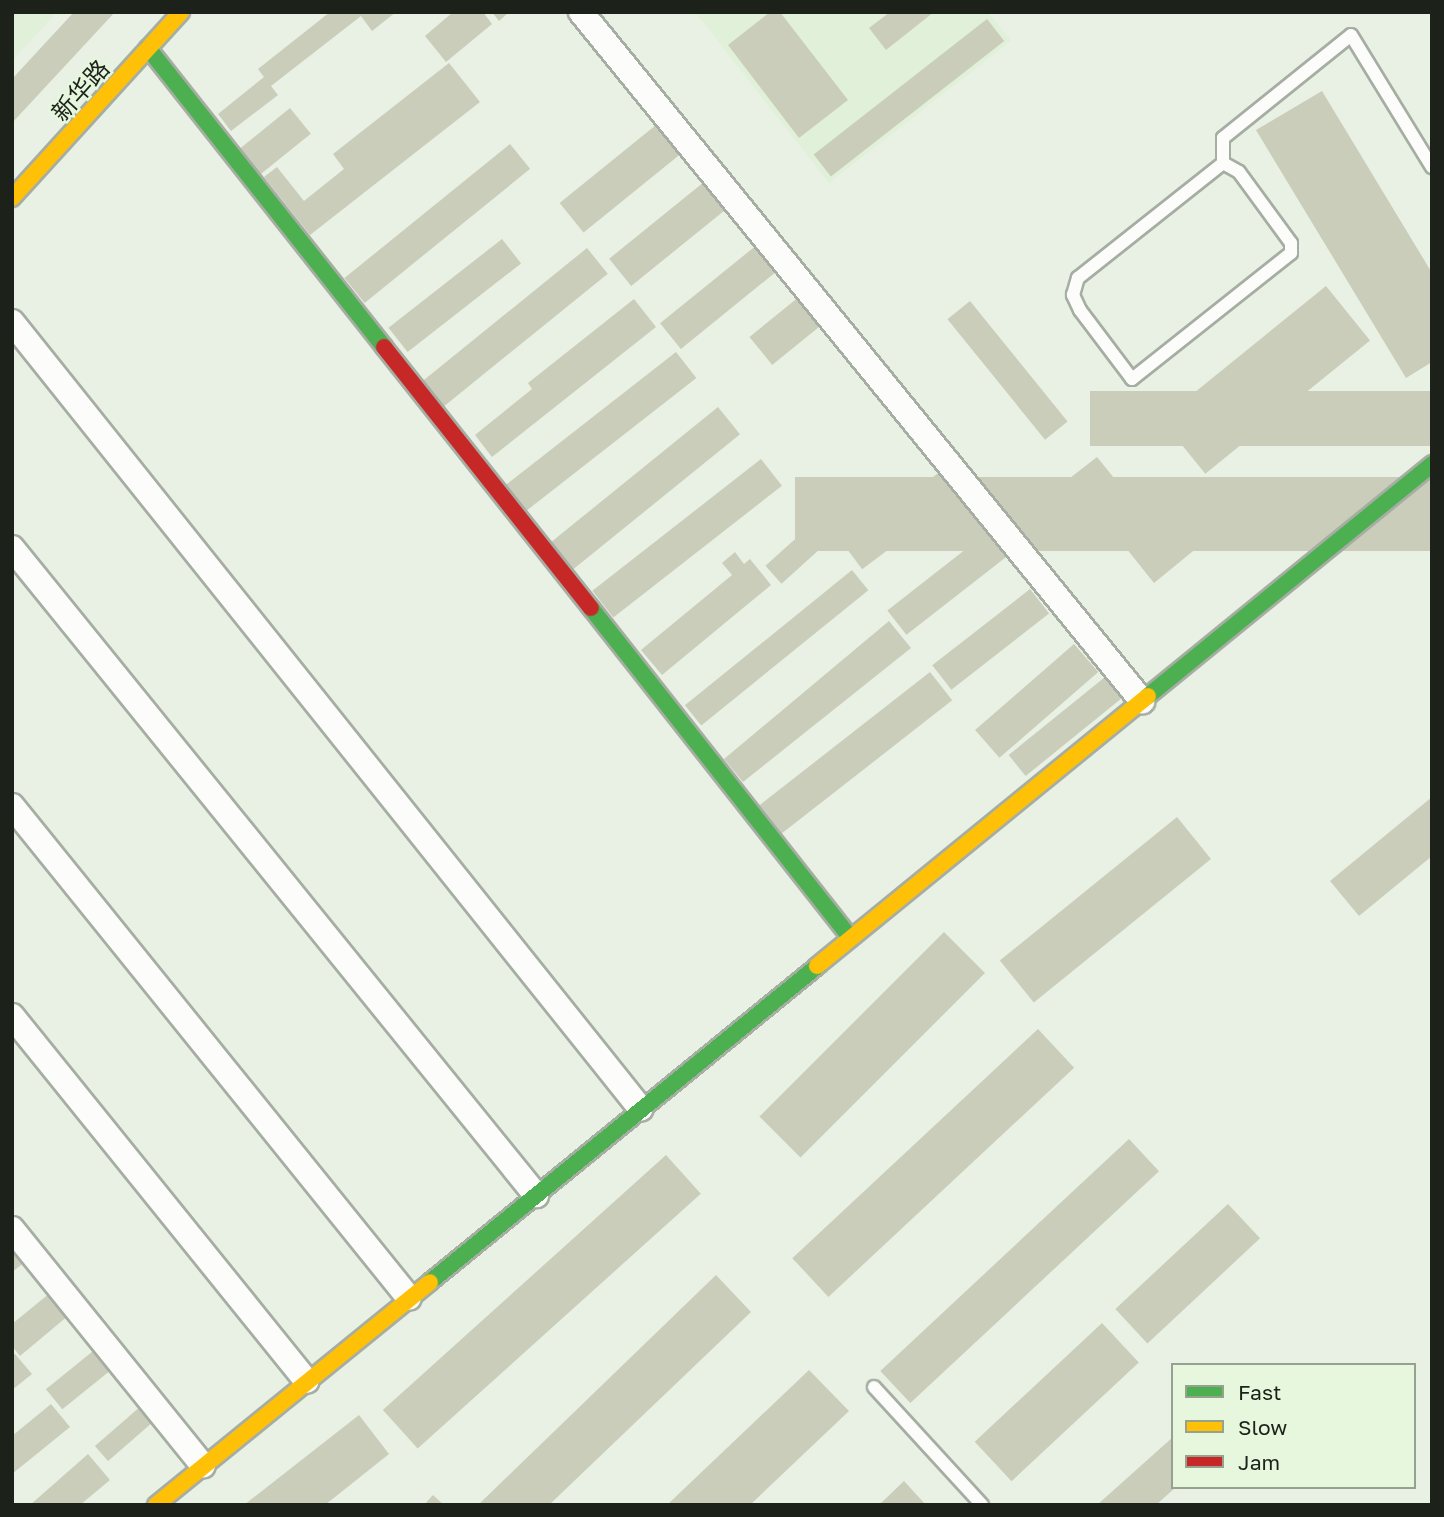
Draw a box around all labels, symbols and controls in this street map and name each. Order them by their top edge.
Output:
street label: 新华路 [45,54,115,126]
legend [1171,1363,1416,1489]
text: Fast [1238,1379,1281,1405]
text: Slow [1238,1414,1287,1440]
text: Jam [1238,1449,1280,1475]

